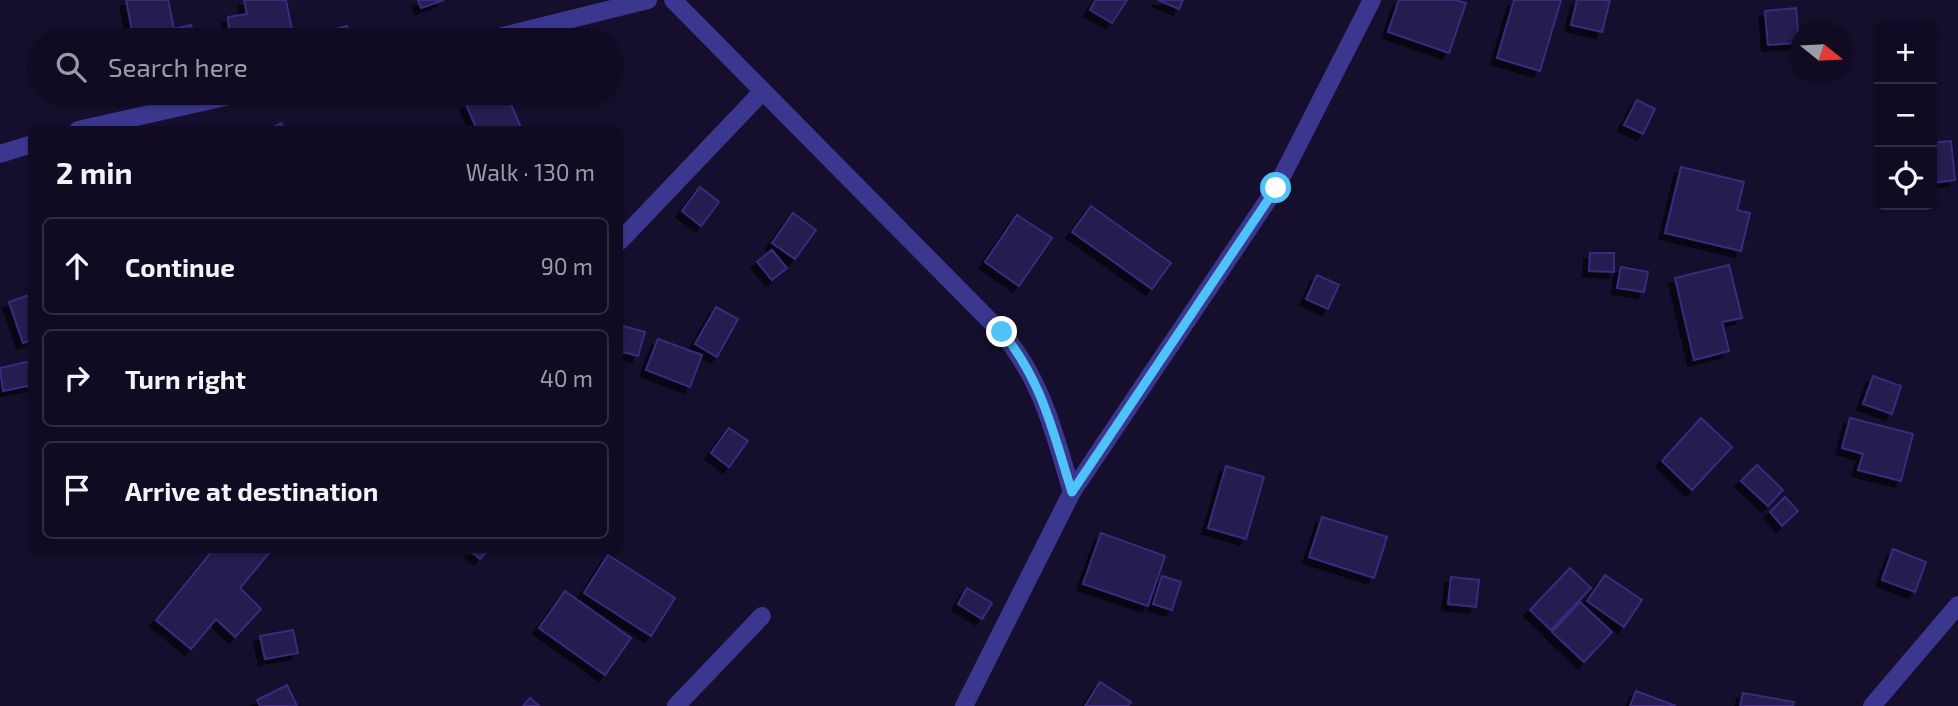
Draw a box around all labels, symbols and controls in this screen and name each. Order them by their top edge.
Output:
north arrow [1790,21,1853,84]
map controls [1874,21,1937,210]
button: + [1874,21,1937,84]
search box [28,28,623,105]
icon: search [52,48,90,86]
text: Search here [108,51,248,82]
button: − [1874,84,1937,147]
button: locate [1874,147,1937,210]
text: 2 min [56,154,133,190]
text: Walk · 130 m [466,158,595,186]
route start [1260,172,1291,203]
icon: ahead [58,247,96,285]
text: Continue [125,251,235,282]
text: 90 m [541,252,593,280]
route end [986,316,1017,347]
icon: right [58,359,96,397]
text: Turn right [125,363,246,394]
text: 40 m [540,364,593,392]
icon: arrive [58,471,96,509]
text: Arrive at destination [125,475,378,506]

